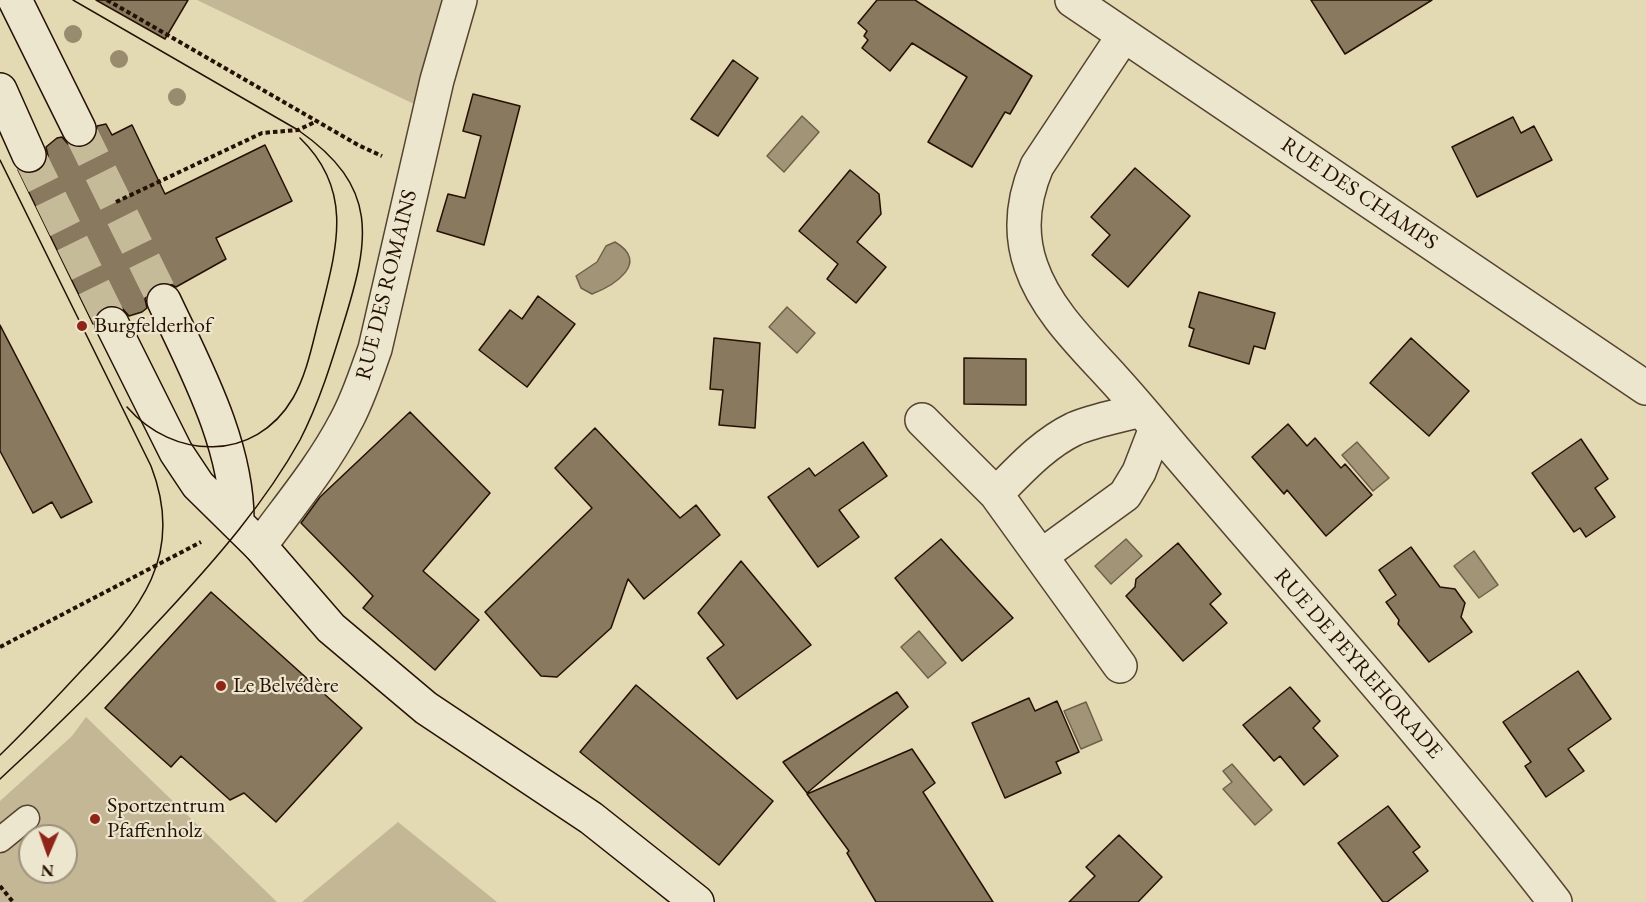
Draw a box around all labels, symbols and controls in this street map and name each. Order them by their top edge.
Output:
street label: RUE DES CHAMPS [1276,132,1442,256]
street label: RUE DES ROMAINS [351,187,423,383]
place label: Burgfelderhof [94,313,212,339]
marker: Burgfelderhof [75,319,89,333]
street label: RUE DE PEYREHORADE [1268,564,1448,764]
place label: Le Belvédère [233,673,339,699]
marker: Le Belvédère [214,679,228,693]
place label: Sportzentrum Pfaffenholz [107,793,225,844]
marker: Sportzentrum Pfaffenholz [88,812,102,826]
north arrow [18,824,78,884]
text: N [41,860,54,881]

